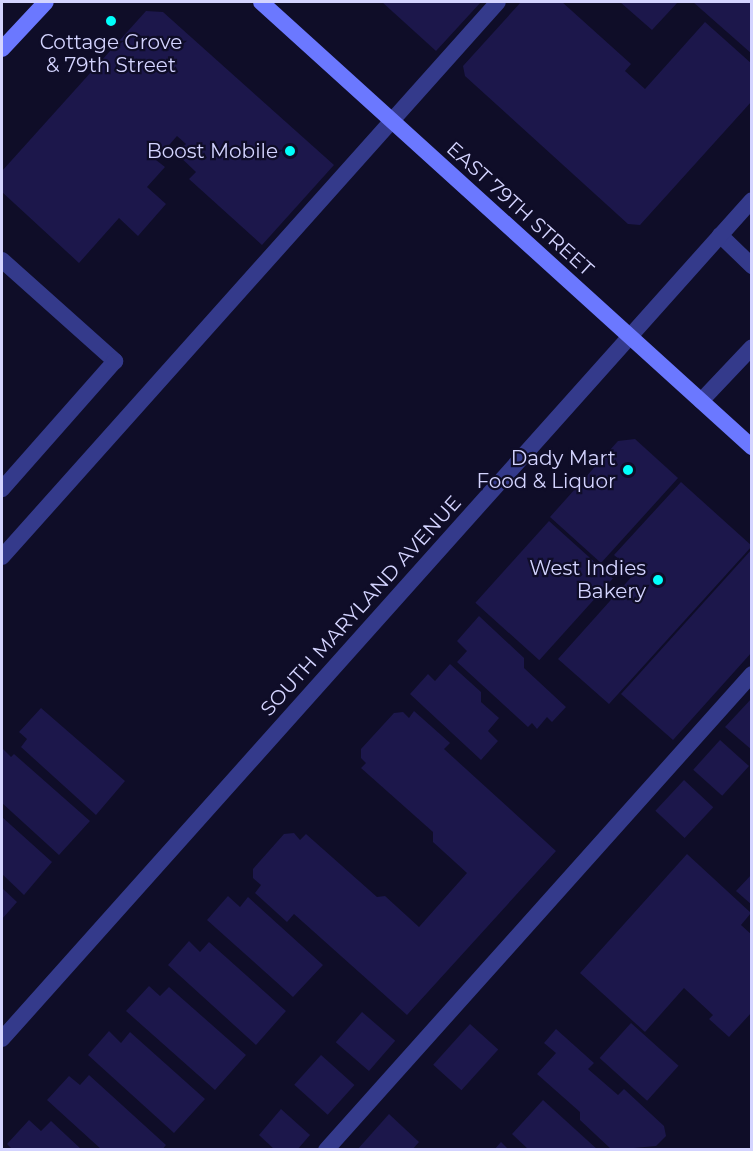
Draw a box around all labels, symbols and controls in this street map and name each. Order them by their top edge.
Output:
marker: Cottage Grove & 79th Street [104,14,118,28]
place label: Cottage Grove & 79th Street [40,30,182,77]
street label: EAST 79TH STREET [442,137,598,281]
place label: Boost Mobile [147,139,278,163]
marker: Boost Mobile [283,144,297,158]
place label: Dady Mart Food & Liquor [476,446,616,493]
marker: Dady Mart Food & Liquor [621,463,635,477]
street label: SOUTH MARYLAND AVENUE [256,491,466,721]
place label: West Indies Bakery [529,556,646,603]
marker: West Indies Bakery [651,573,665,587]

